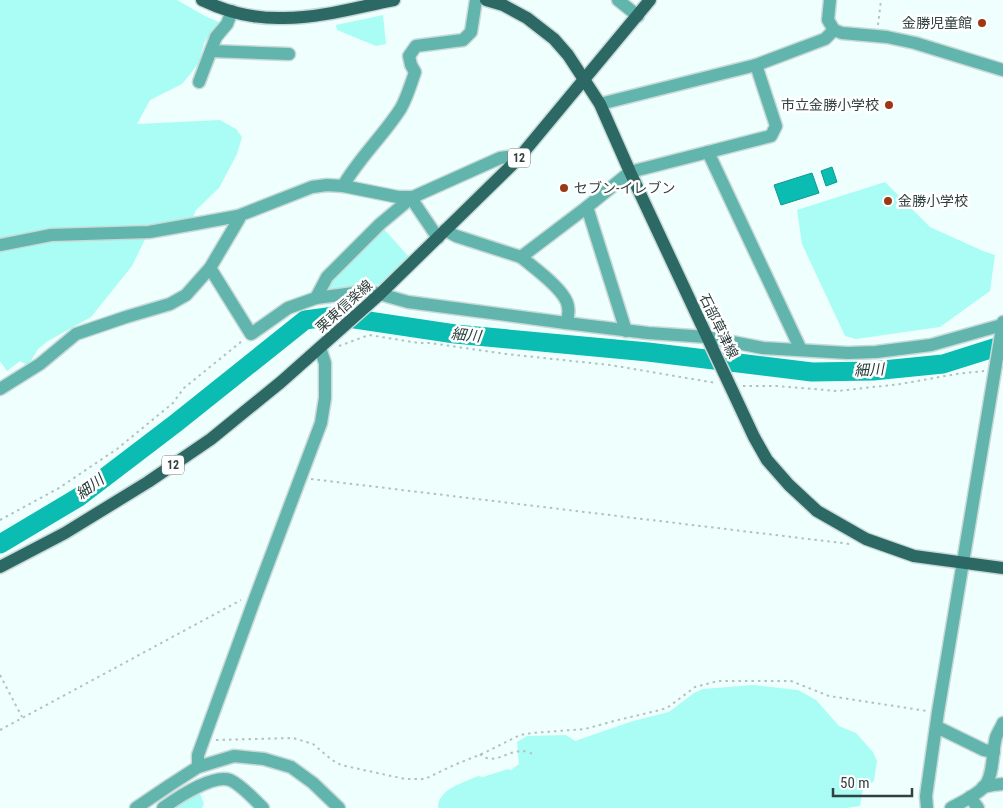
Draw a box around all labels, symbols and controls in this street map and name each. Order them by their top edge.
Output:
place label: 金勝児童館 [902,15,972,31]
marker: 金勝児童館 [976,17,988,29]
place label: 市立金勝小学校 [781,97,879,113]
marker: 市立金勝小学校 [883,99,895,111]
road number: 12 [508,148,530,168]
place label: セブン-イレブン [574,180,675,196]
marker: セブン-イレブン [558,182,570,194]
place label: 金勝小学校 [898,193,968,209]
marker: 金勝小学校 [882,195,894,207]
street label: 栗東信楽線 [313,277,375,335]
street label: 石部草津線 [696,291,742,361]
water label: 細川 [450,324,484,346]
water label: 細川 [854,360,886,380]
road number: 12 [162,456,184,474]
water label: 細川 [73,470,109,503]
scale bar [833,766,912,798]
text: 50 m [840,774,870,792]

